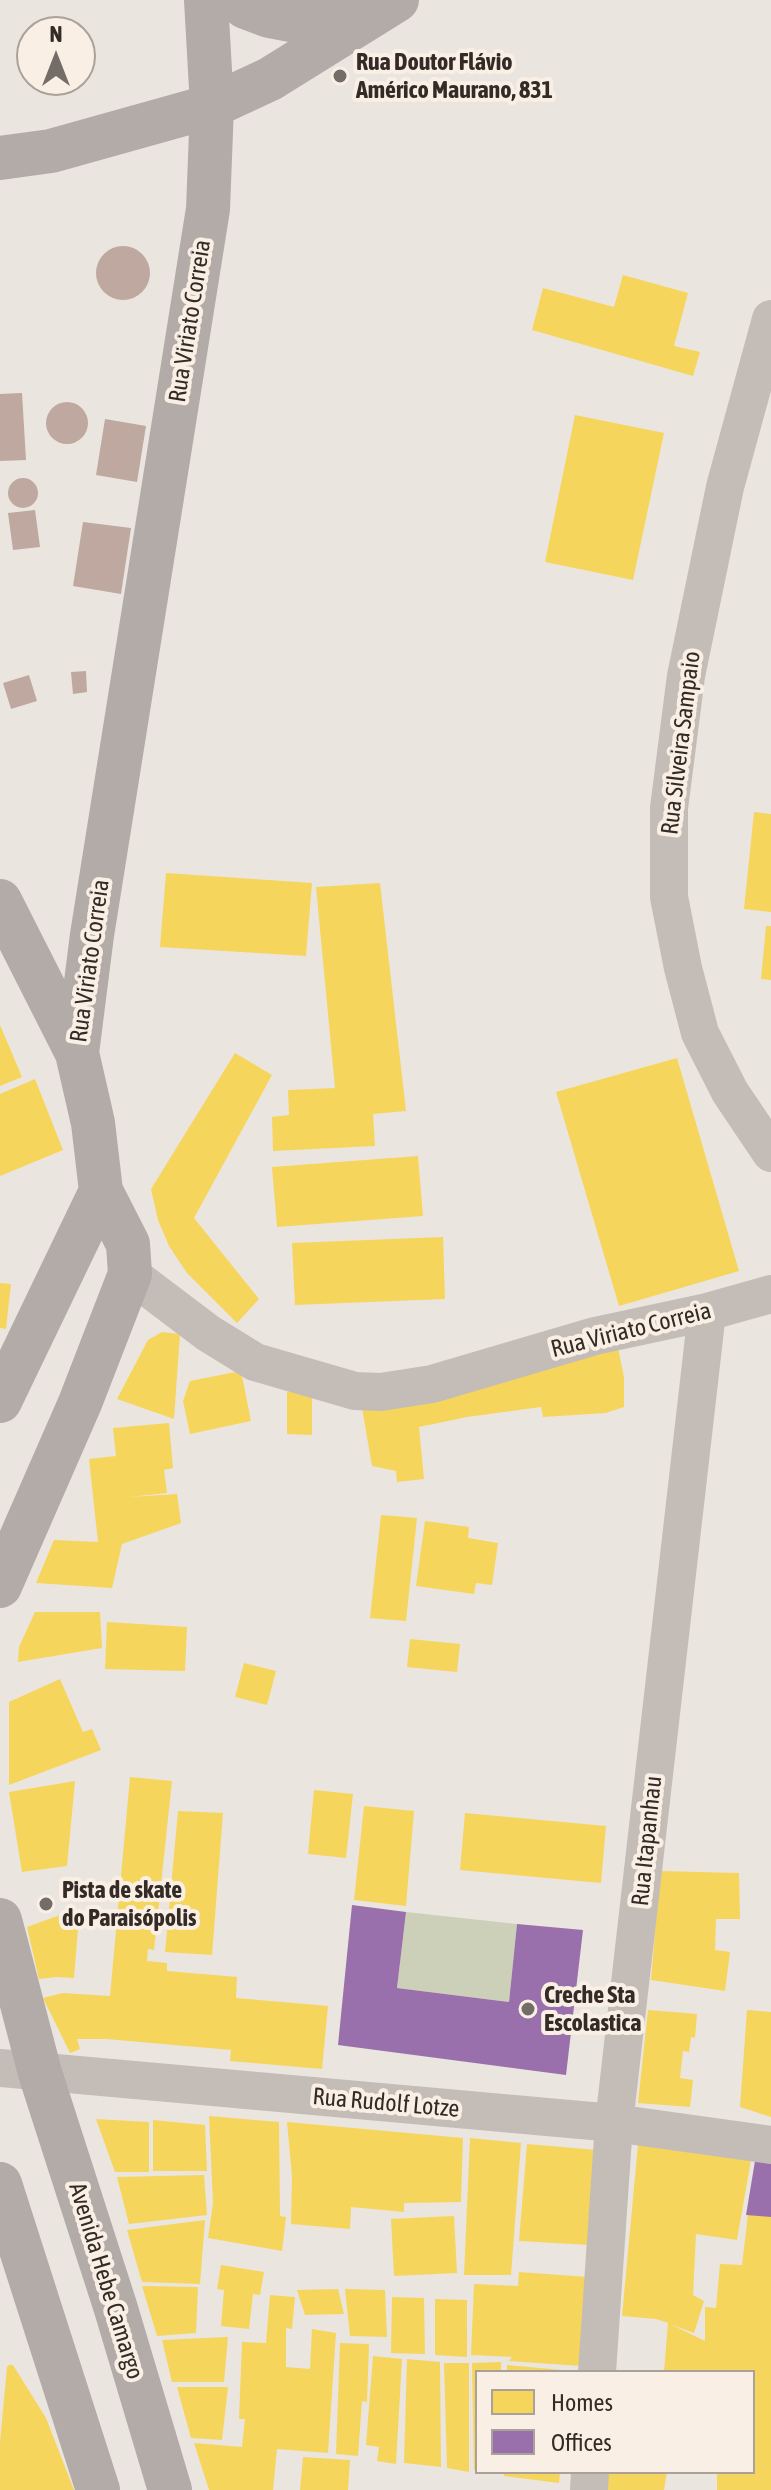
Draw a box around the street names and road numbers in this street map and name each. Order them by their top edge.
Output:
street label: Rua Viriato Correia [163,238,217,404]
street label: Rua Silveira Sampaio [655,650,707,836]
street label: Rua Viriato Correia [64,878,116,1044]
street label: Rua Viriato Correia [548,1296,714,1364]
street label: Rua Itapanhau [626,1774,668,1908]
street label: Rua Rudolf Lotze [311,2082,461,2124]
street label: Avenida Hebe Camargo [62,2179,150,2383]

